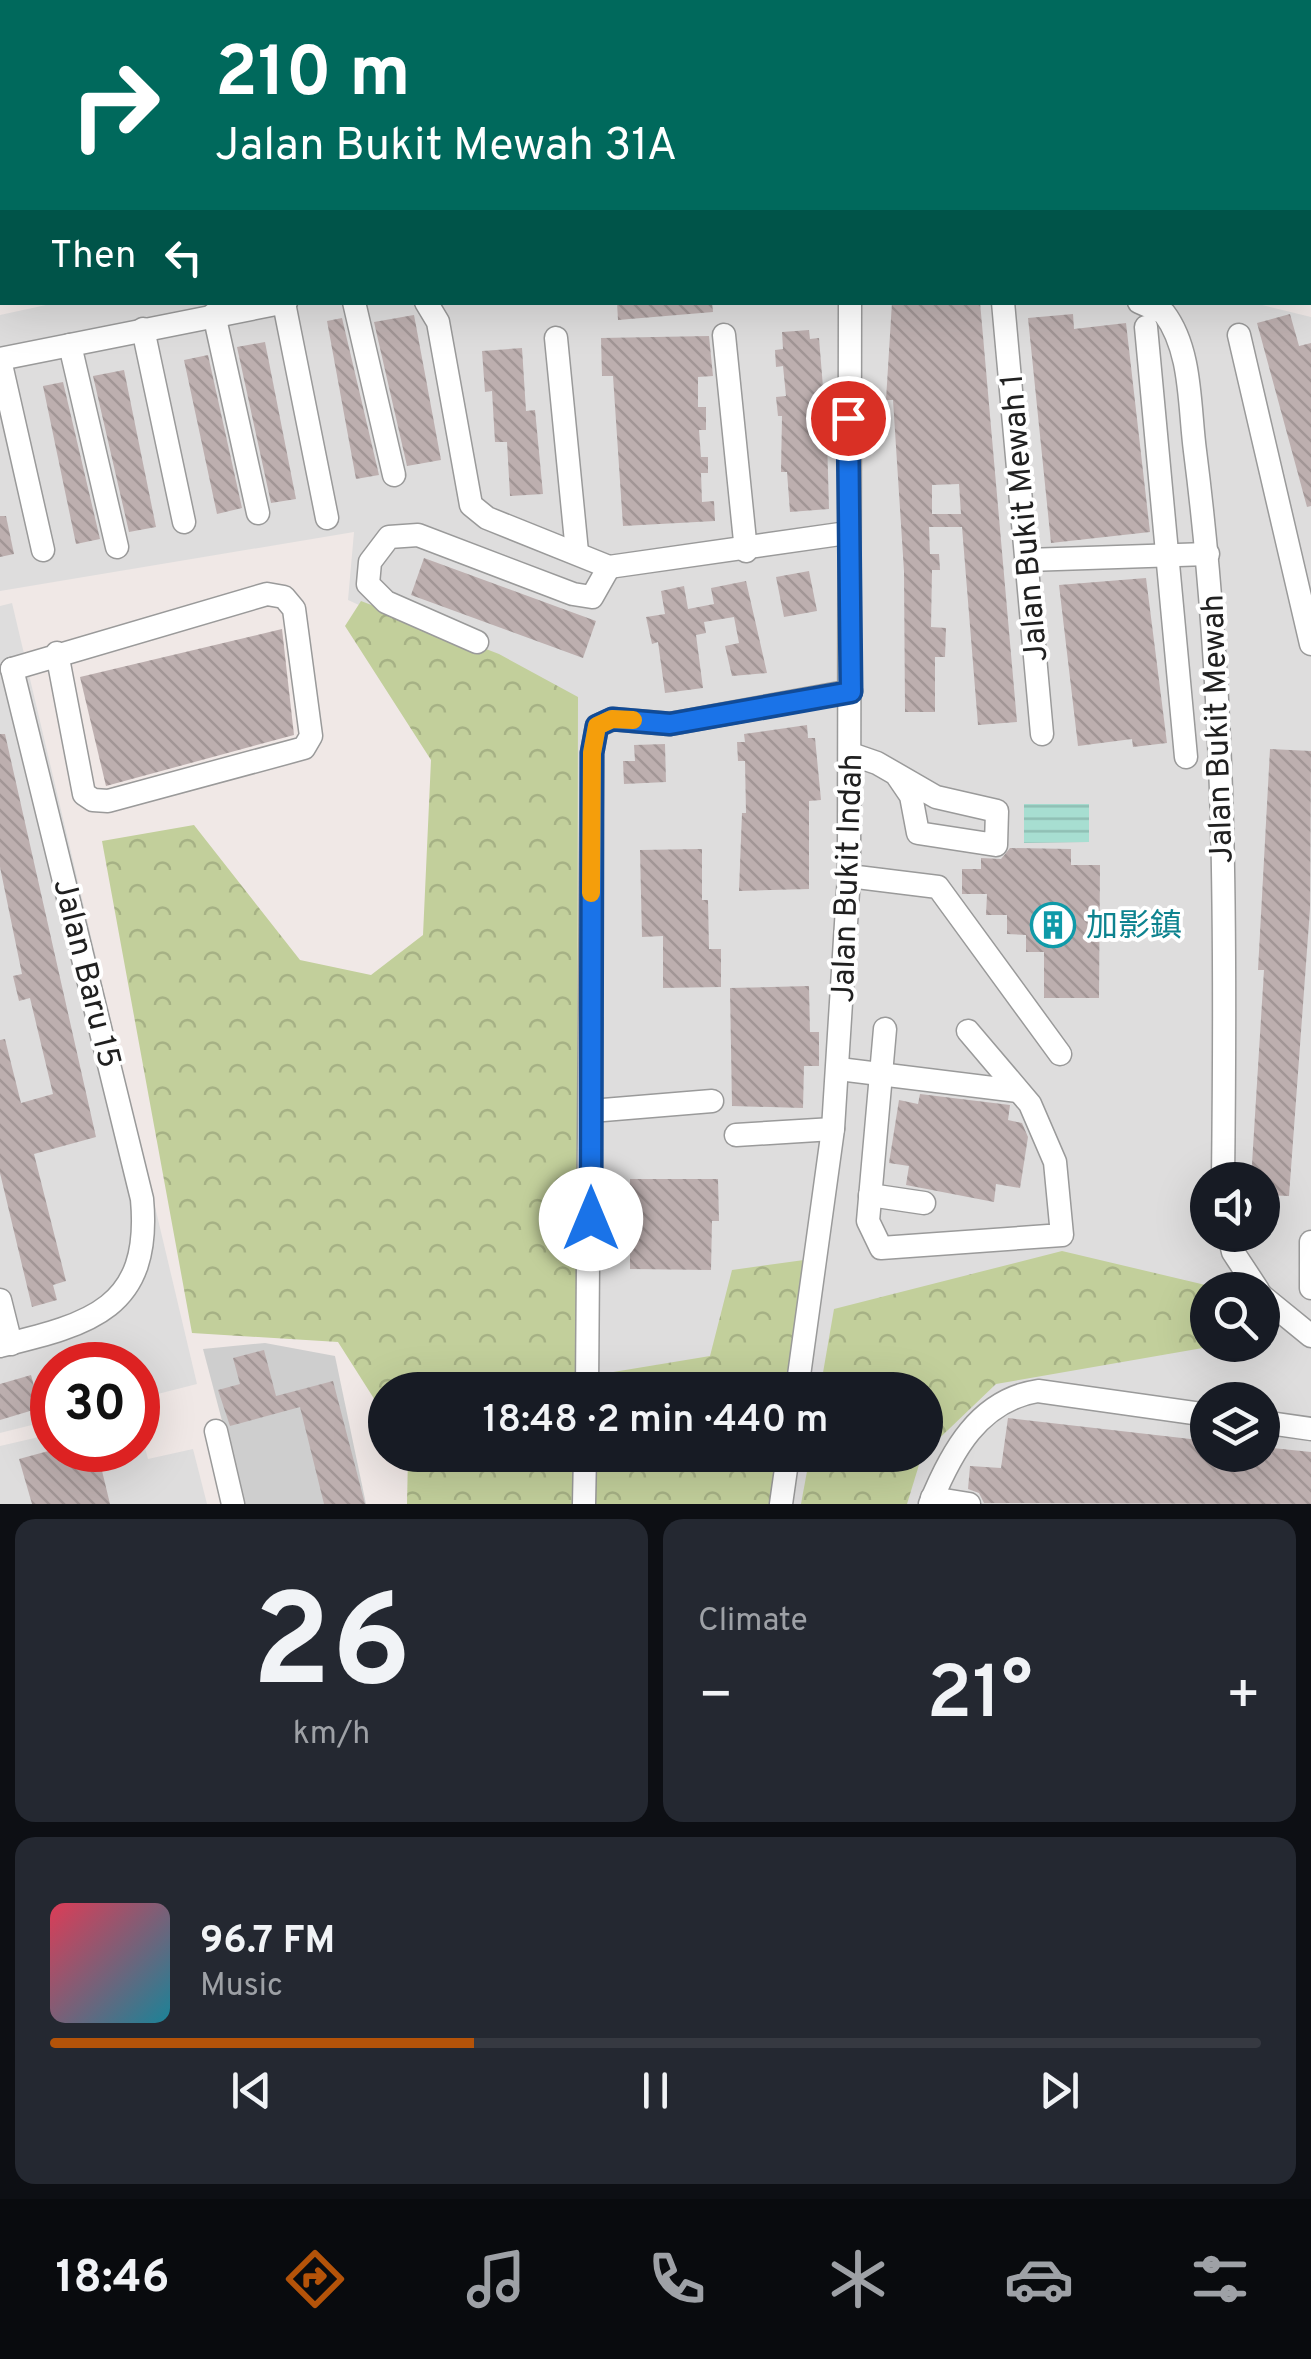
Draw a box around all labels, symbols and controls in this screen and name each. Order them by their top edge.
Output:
text: 210 m [215,32,411,121]
icon: right [50,40,180,170]
text: Jalan Bukit Mewah 31A [215,119,677,176]
icon: left [156,230,211,285]
text: Then [50,233,136,282]
street label: Jalan Bukit Mewah 1 [993,372,1058,663]
pin [806,376,891,461]
icon: arrive [821,391,876,446]
street label: Jalan Bukit Mewah [1194,594,1244,864]
street label: Jalan Bukit Indah [825,753,873,1004]
street label: Jalan Baru 15 [42,875,128,1072]
building icon: 加影鎮 [1030,902,1076,948]
place label: 加影鎮 [1086,908,1182,948]
map controls [1190,1162,1280,1472]
button: sound [1190,1162,1280,1252]
position arrow [539,1167,643,1271]
button: search [1190,1272,1280,1362]
speed limit sign: 30 [30,1342,160,1472]
button: layers [1190,1382,1280,1472]
text: 18:48 · 2 min · 440 m [483,1397,828,1446]
text: 26 [252,1567,411,1732]
text: Climate [698,1602,808,1642]
text: 21° [926,1650,1033,1745]
text: − [698,1663,733,1733]
text: + [1226,1663,1261,1733]
text: km/h [293,1715,370,1755]
text: 96.7 FM [200,1918,335,1967]
text: Music [200,1967,283,2007]
icon: previous [224,2063,279,2118]
icon: pause [628,2063,683,2118]
icon: next [1032,2063,1087,2118]
icon: directions [280,2244,350,2314]
icon: music [461,2244,531,2314]
icon: phone [642,2244,712,2314]
icon: climate [823,2244,893,2314]
icon: car [1004,2244,1074,2314]
icon: filters [1185,2244,1255,2314]
text: 18:46 [56,2251,169,2308]

